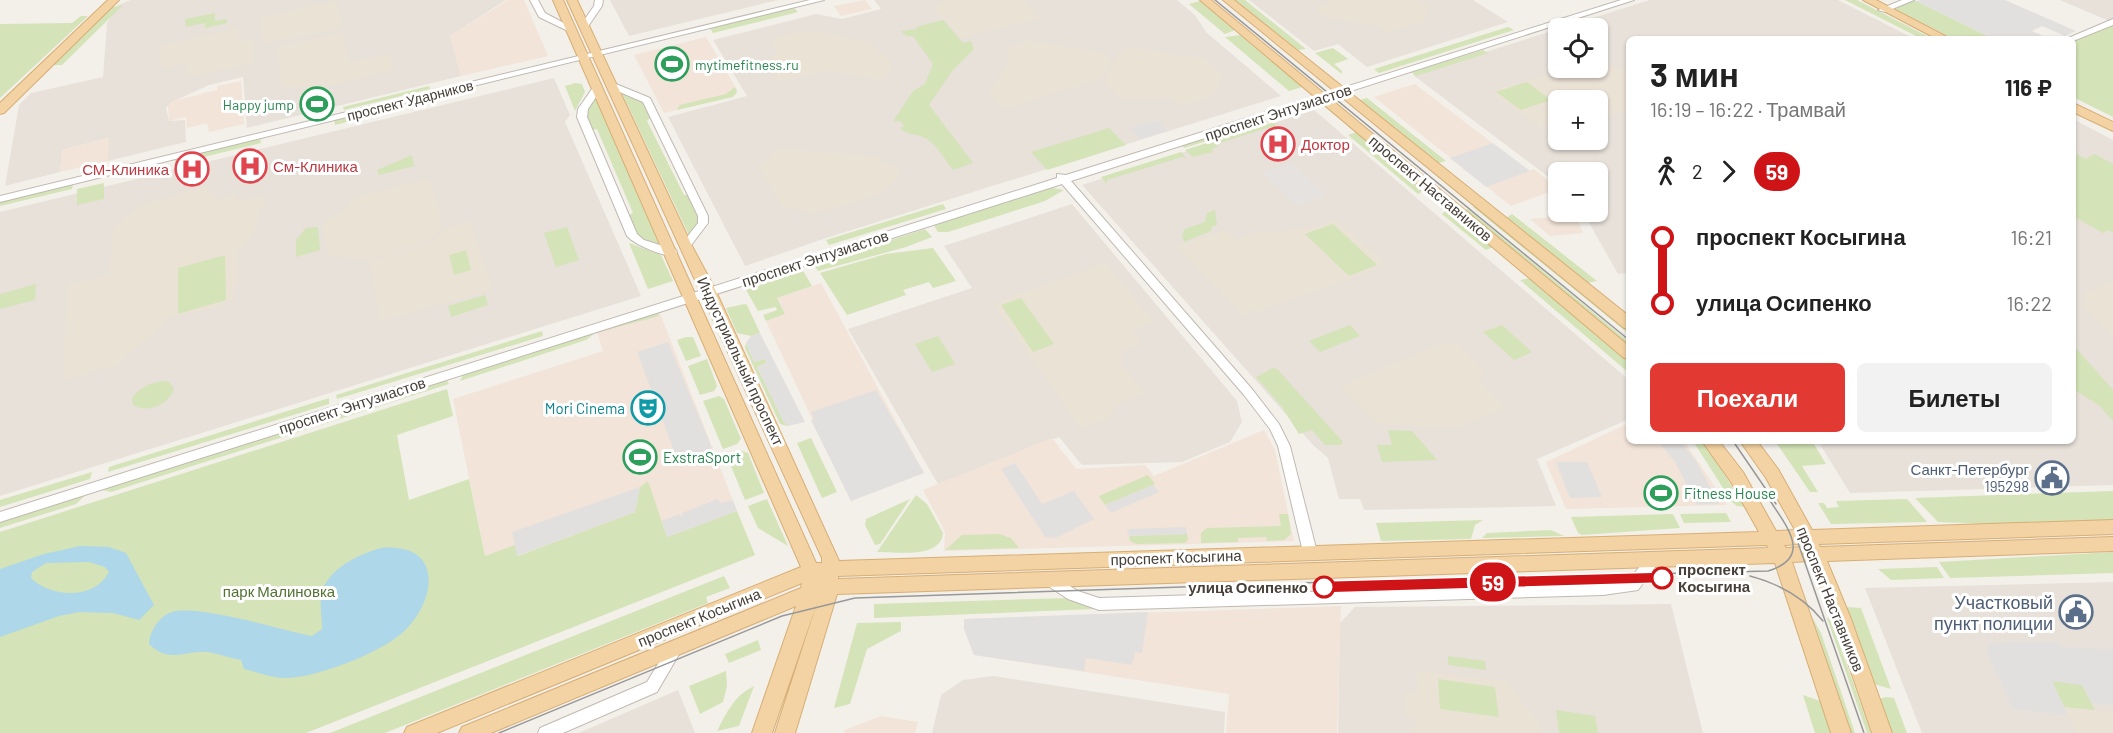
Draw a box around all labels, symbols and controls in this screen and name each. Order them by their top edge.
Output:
map controls [1548,18,1608,222]
button: locate [1548,18,1608,78]
sports icon: mytimefitness.ru [654,46,690,82]
text: 3 мин [1650,54,1739,94]
place label: mytimefitness.ru [695,56,799,73]
text: 116 ₽ [2005,74,2052,100]
street label: проспект Ударников [345,76,475,124]
street label: проспект Энтузиастов [1202,80,1354,144]
sports icon: Happy jump [299,86,335,122]
button: + [1548,90,1608,150]
place label: Happy jump [223,96,294,113]
text: 16:19 – 16:22 · Трамвай [1650,97,1846,121]
hospital icon: Доктор [1260,126,1296,162]
street label: проспект Наставников [1366,131,1496,245]
place label: Доктор [1301,135,1350,153]
hospital icon: См-Клиника [232,148,268,184]
hospital icon: СМ-Клиника [174,151,210,187]
icon: walk [1650,155,1683,188]
icon: forward [1712,155,1745,188]
place label: См-Клиника [273,157,358,175]
text: 2 [1692,159,1703,183]
text: 59 [1766,159,1788,184]
place label: СМ-Клиника [82,160,170,178]
button: − [1548,162,1608,222]
text: проспект Косыгина [1696,223,1906,249]
text: 16:21 [2010,225,2052,249]
street label: проспект Энтузиастов [739,226,891,290]
street label: Индустриальный проспект [694,274,788,448]
text: улица Осипенко [1696,289,1872,315]
text: 16:22 [2006,291,2052,315]
button: Поехали [1650,363,1845,432]
button: Билеты [1857,363,2052,432]
street label: проспект Энтузиастов [276,373,428,437]
theatre icon: Mori Cinema [630,390,666,426]
place label: Mori Cinema [545,399,625,417]
sports icon: ExstraSport [622,439,658,475]
place label: ExstraSport [663,448,741,466]
place label: Санкт-Петербург 195298 [1910,460,2030,495]
public building icon: Санкт-Петербург 195298 [2034,460,2070,496]
sports icon: Fitness House [1643,475,1679,511]
place label: Fitness House [1684,484,1776,502]
street label: проспект Наставников [1794,524,1868,674]
street label: проспект Косыгина [1110,546,1243,568]
place label: проспект Косыгина [1678,560,1751,595]
line badge: 59 [1466,562,1520,602]
marker: проспект Косыгина [1651,567,1673,589]
text: 59 [1482,570,1504,595]
marker: улица Осипенко [1313,576,1335,598]
place label: улица Осипенко [1188,578,1308,596]
park label: парк Малиновка [223,582,336,600]
street label: проспект Косыгина [635,584,764,650]
place label: Участковый пункт полиции [1934,591,2053,634]
public building icon: Участковый пункт полиции [2058,594,2094,630]

